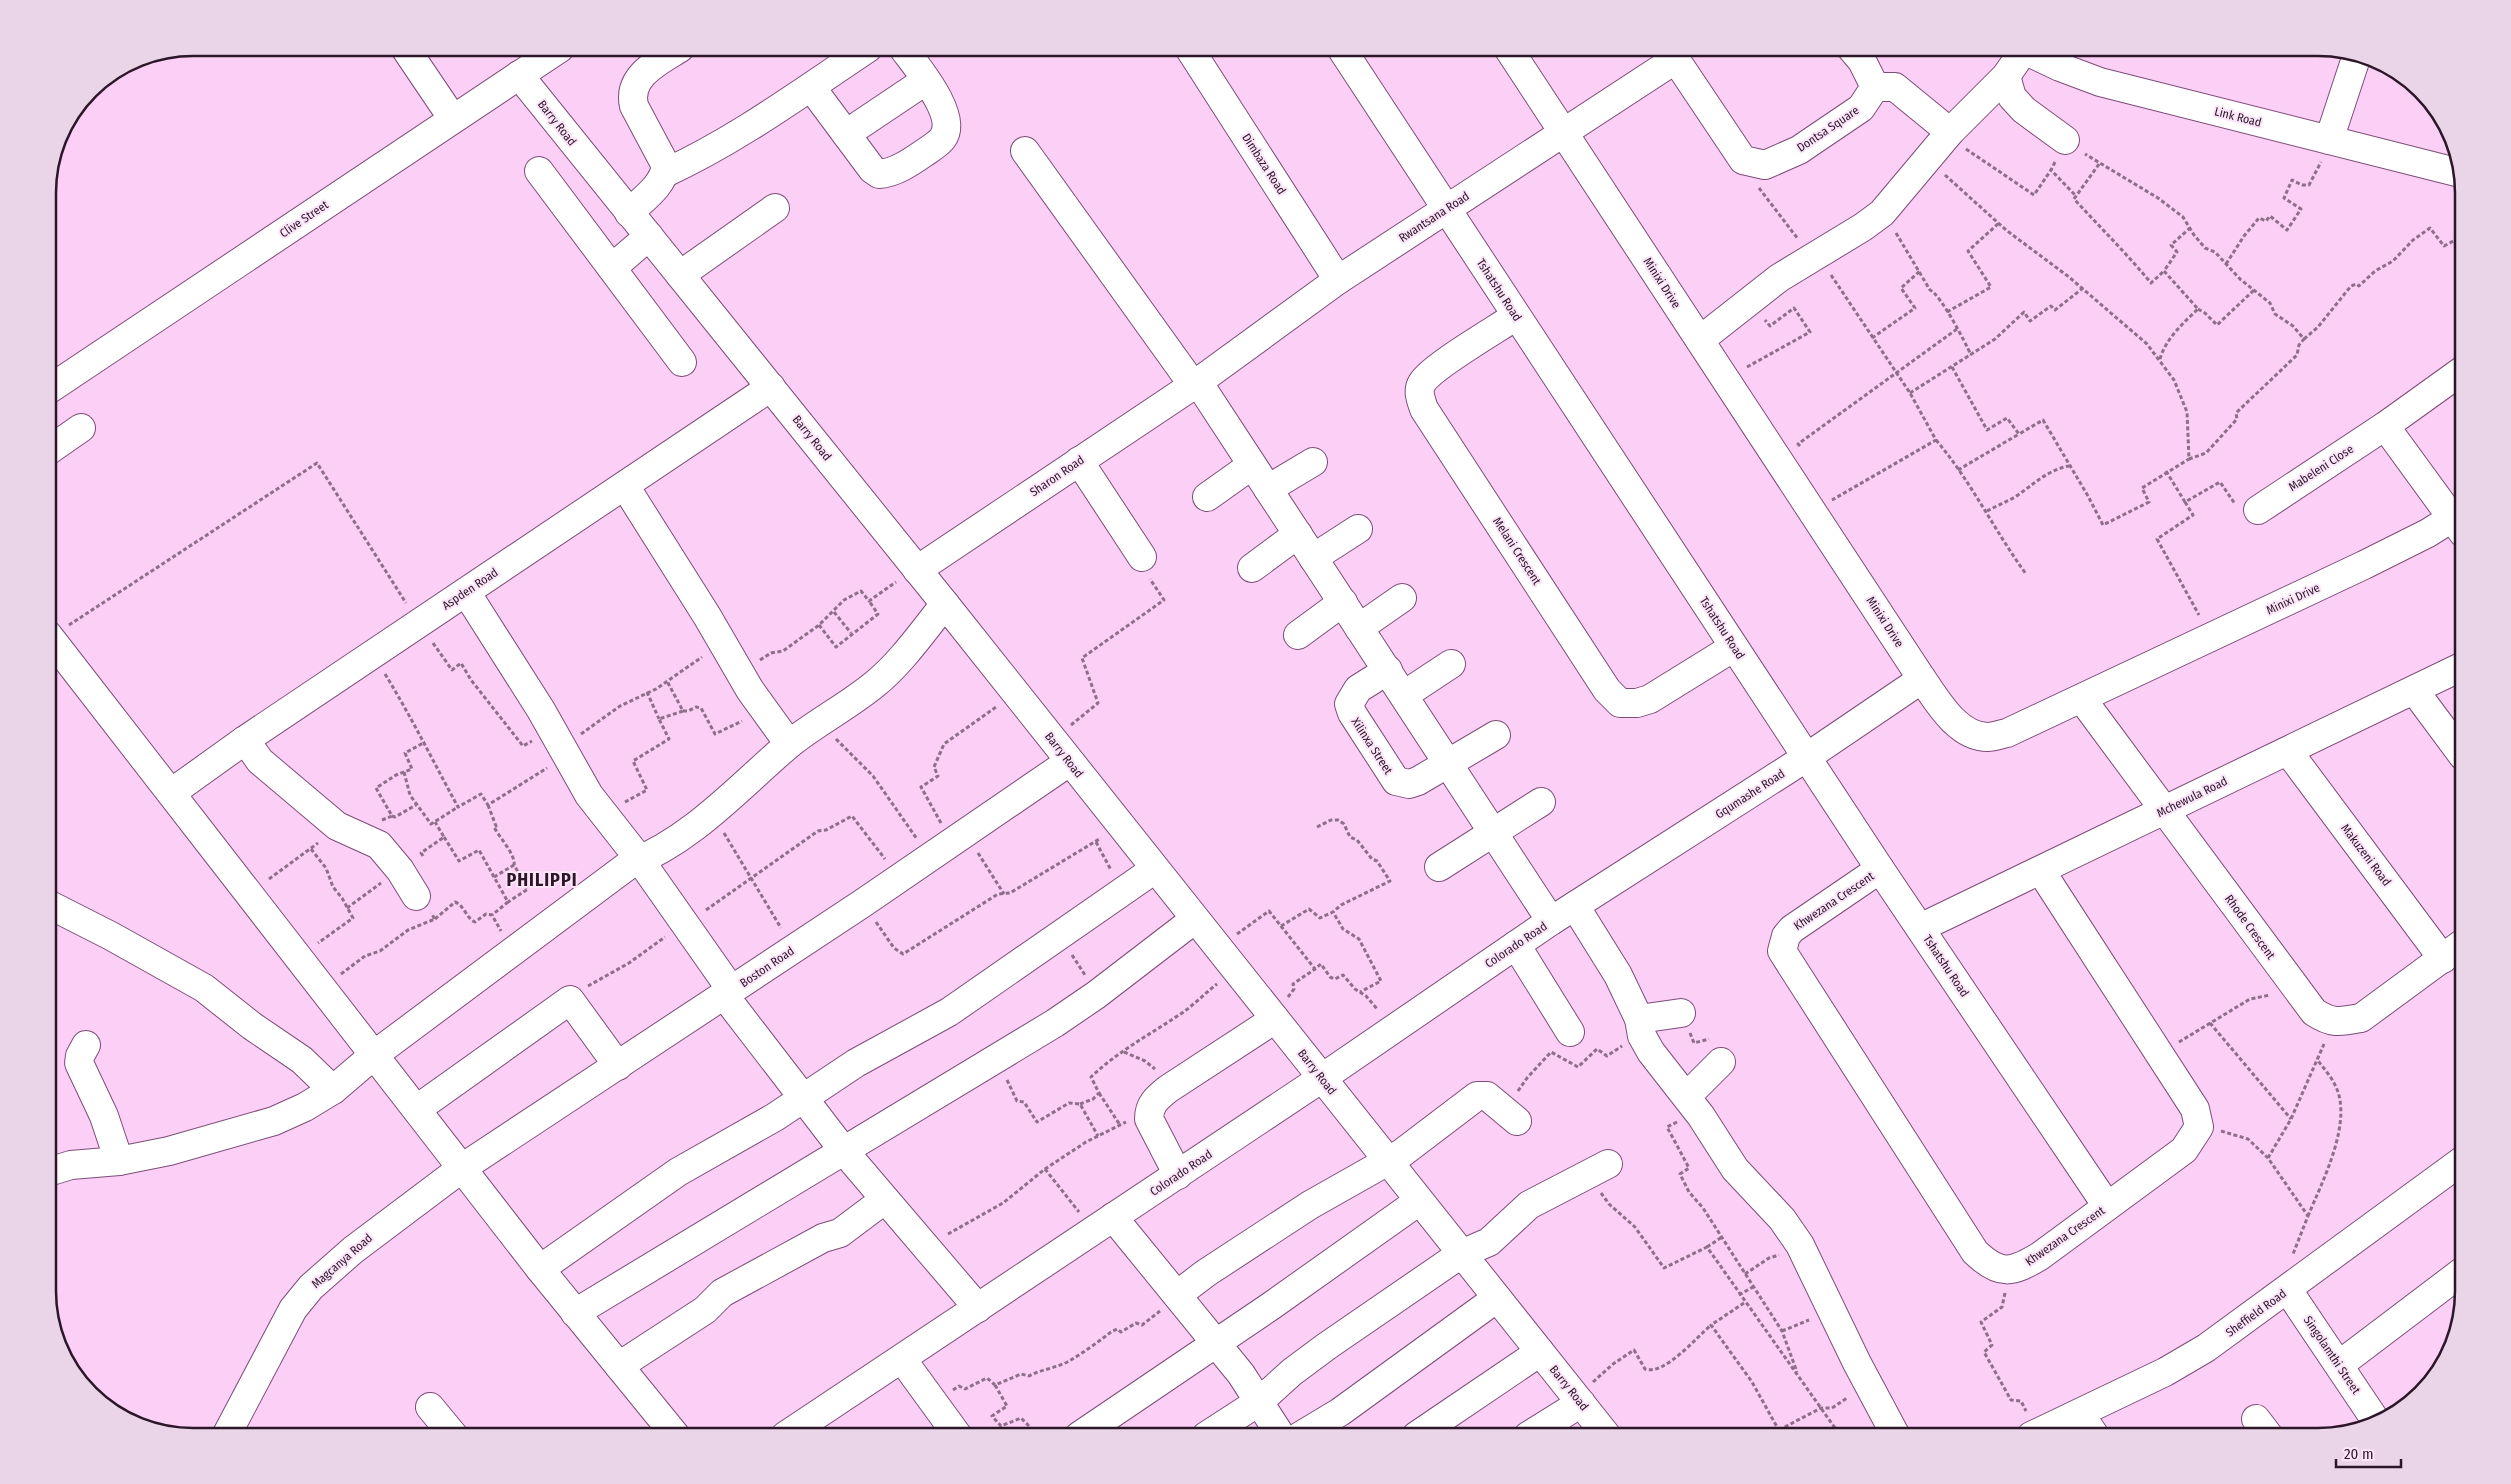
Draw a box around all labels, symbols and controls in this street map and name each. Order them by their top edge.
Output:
street label: Barry Road [535,97,579,149]
street label: Dontsa Square [1794,103,1862,155]
street label: Link Road [2213,104,2263,130]
street label: Dimbaza Road [1239,131,1289,197]
street label: Rwantsana Road [1396,189,1472,245]
street label: Clive Street [277,198,331,240]
street label: Minixi Drive [1640,255,1684,311]
street label: Tshatshu Road [1474,256,1524,324]
street label: Barry Road [790,413,834,463]
street label: Mabeleni Close [2286,442,2356,494]
street label: Sharon Road [1027,453,1087,499]
street label: Melani Crescent [1490,515,1544,587]
street label: Aspden Road [439,565,501,613]
street label: Minixi Drive [2264,580,2322,617]
street label: Tshatshu Road [1697,594,1747,662]
street label: Minixi Drive [1863,594,1907,650]
street label: Xilinxa Street [1349,715,1396,777]
street label: Barry Road [1042,729,1086,781]
street label: Gqumashe Road [1713,766,1787,822]
street label: Mchewula Road [2154,774,2230,820]
street label: Makuzeni Road [2338,821,2394,889]
district label: PHILIPPI [506,869,578,891]
street label: Khwezana Crescent [1791,869,1877,933]
street label: Rhode Crescent [2222,892,2278,962]
street label: Colorado Road [1482,919,1550,971]
street label: Tshatshu Road [1920,932,1972,1000]
street label: Boston Road [737,944,797,990]
street label: Barry Road [1295,1046,1339,1098]
street label: Colorado Road [1147,1147,1215,1199]
street label: Khwezana Crescent [2023,1203,2107,1269]
street label: Magcanya Road [309,1231,375,1291]
street label: Sheffield Road [2223,1286,2289,1340]
street label: Singolamthi Street [2301,1313,2363,1397]
street label: Barry Road [1547,1363,1591,1413]
scale bar [2336,1436,2401,1468]
text: 20 m [2344,1445,2374,1463]

